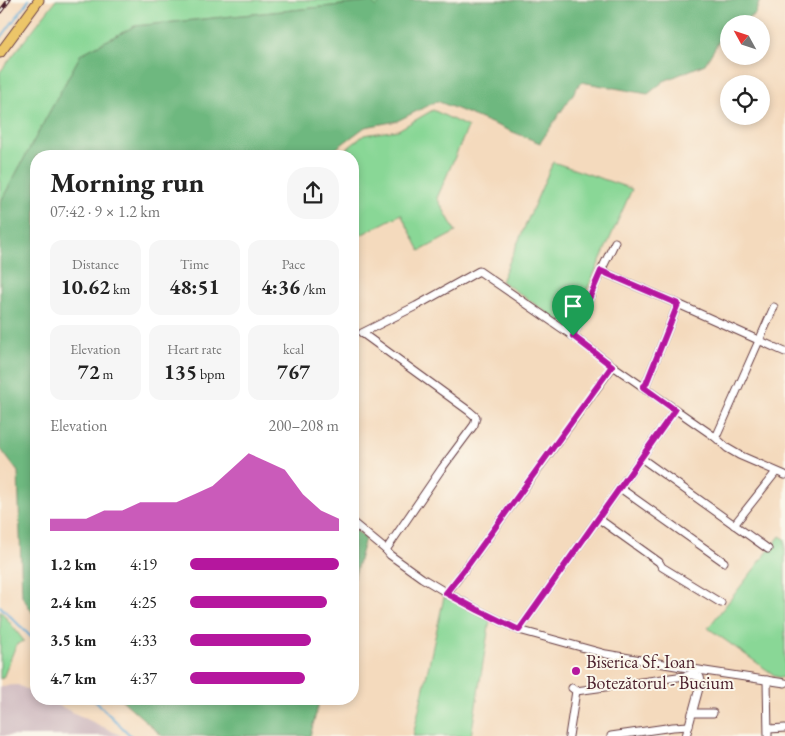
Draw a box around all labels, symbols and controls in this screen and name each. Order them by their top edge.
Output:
north arrow [720,15,770,65]
map controls [720,15,770,125]
button: locate [720,75,770,125]
text: Morning run [50,164,204,200]
button: share [287,167,339,219]
text: 07:42 · 9 × 1.2 km [50,201,160,222]
text: Distance [72,255,119,273]
text: Time [180,255,209,273]
text: Pace [282,255,305,273]
text: 10.62 [61,273,110,300]
text: 48:51 [169,273,220,300]
text: 4:36 [261,273,300,300]
text: km [110,280,130,298]
text: /km [300,280,326,298]
pin [552,285,594,336]
icon: arrive [559,292,587,320]
text: Elevation [70,340,121,358]
text: Heart rate [167,340,222,358]
text: kcal [283,340,304,358]
text: 72 [78,358,100,385]
text: 135 [164,358,197,385]
text: 767 [277,358,310,385]
text: m [100,365,113,383]
text: bpm [197,365,225,383]
text: Elevation [50,415,108,436]
text: 200–208 m [268,415,339,436]
text: 1.2 km [50,554,96,575]
text: 4:19 [130,554,157,575]
text: 2.4 km [50,592,96,613]
text: 4:25 [130,592,157,613]
text: 3.5 km [50,630,96,651]
text: 4:33 [130,630,157,651]
place label: Biserica Sf. Ioan Botezătorul - Bucium [586,650,734,694]
marker: Biserica Sf. Ioan Botezătorul - Bucium [570,665,582,677]
text: 4.7 km [50,668,96,689]
text: 4:37 [130,668,157,689]

